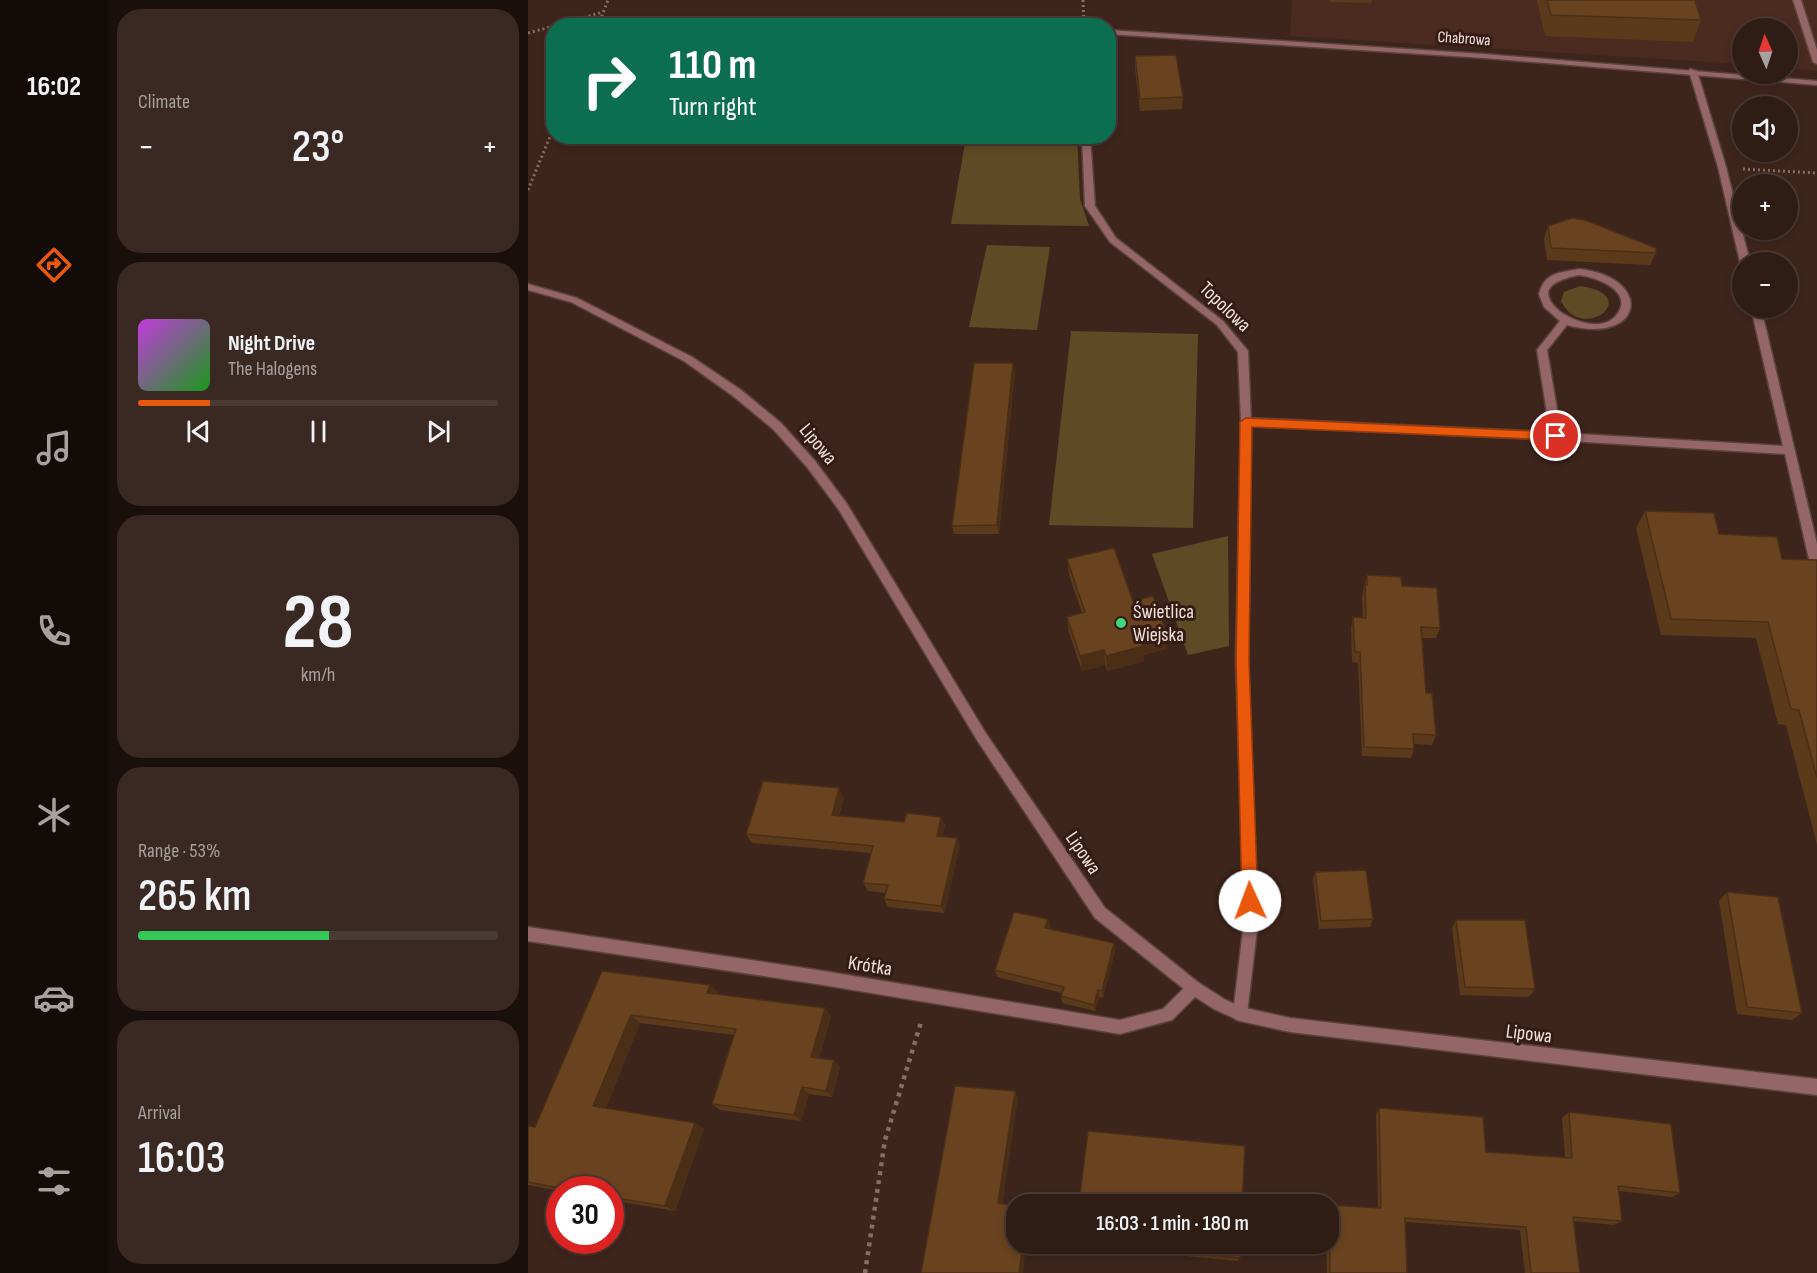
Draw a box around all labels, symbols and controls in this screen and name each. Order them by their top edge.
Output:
north arrow [1732,18,1798,84]
map controls [1732,18,1798,318]
street label: Chabrowa [1437,28,1491,50]
text: 110 m [669,40,756,91]
icon: right [570,42,648,120]
text: 16:02 [27,71,81,103]
text: Climate [138,90,190,114]
text: Turn right [669,91,756,123]
button: sound [1732,96,1798,162]
text: 23° [292,120,344,175]
text: − [138,127,154,167]
text: + [482,127,498,167]
button: + [1732,174,1798,240]
icon: directions [33,244,75,286]
button: − [1732,252,1798,318]
street label: Topolowa [1194,277,1256,337]
text: Night Drive [228,330,315,357]
text: The Halogens [228,357,317,381]
pin [1530,410,1581,461]
icon: previous [182,415,215,448]
icon: pause [302,415,335,448]
icon: next [422,415,455,448]
street label: Lipowa [794,419,842,469]
icon: arrive [1539,419,1572,452]
icon: music [33,427,75,469]
text: 28 [283,577,353,670]
place label: Świetlica Wiejska [1133,600,1194,647]
icon: phone [33,610,75,652]
marker: Świetlica Wiejska [1114,616,1128,630]
text: km/h [301,663,335,687]
icon: climate [33,794,75,836]
street label: Lipowa [1060,827,1106,879]
text: Range · 53% [138,839,220,863]
text: 265 km [138,869,252,924]
position arrow [1218,869,1282,933]
street label: Krótka [846,951,894,981]
icon: car [33,977,75,1019]
street label: Lipowa [1505,1019,1553,1049]
text: Arrival [138,1101,181,1125]
text: 16:03 [138,1131,225,1186]
icon: filters [33,1160,75,1202]
speed limit sign: 30 [546,1176,624,1254]
text: 16:03 · 1 min · 180 m [1096,1210,1249,1237]

